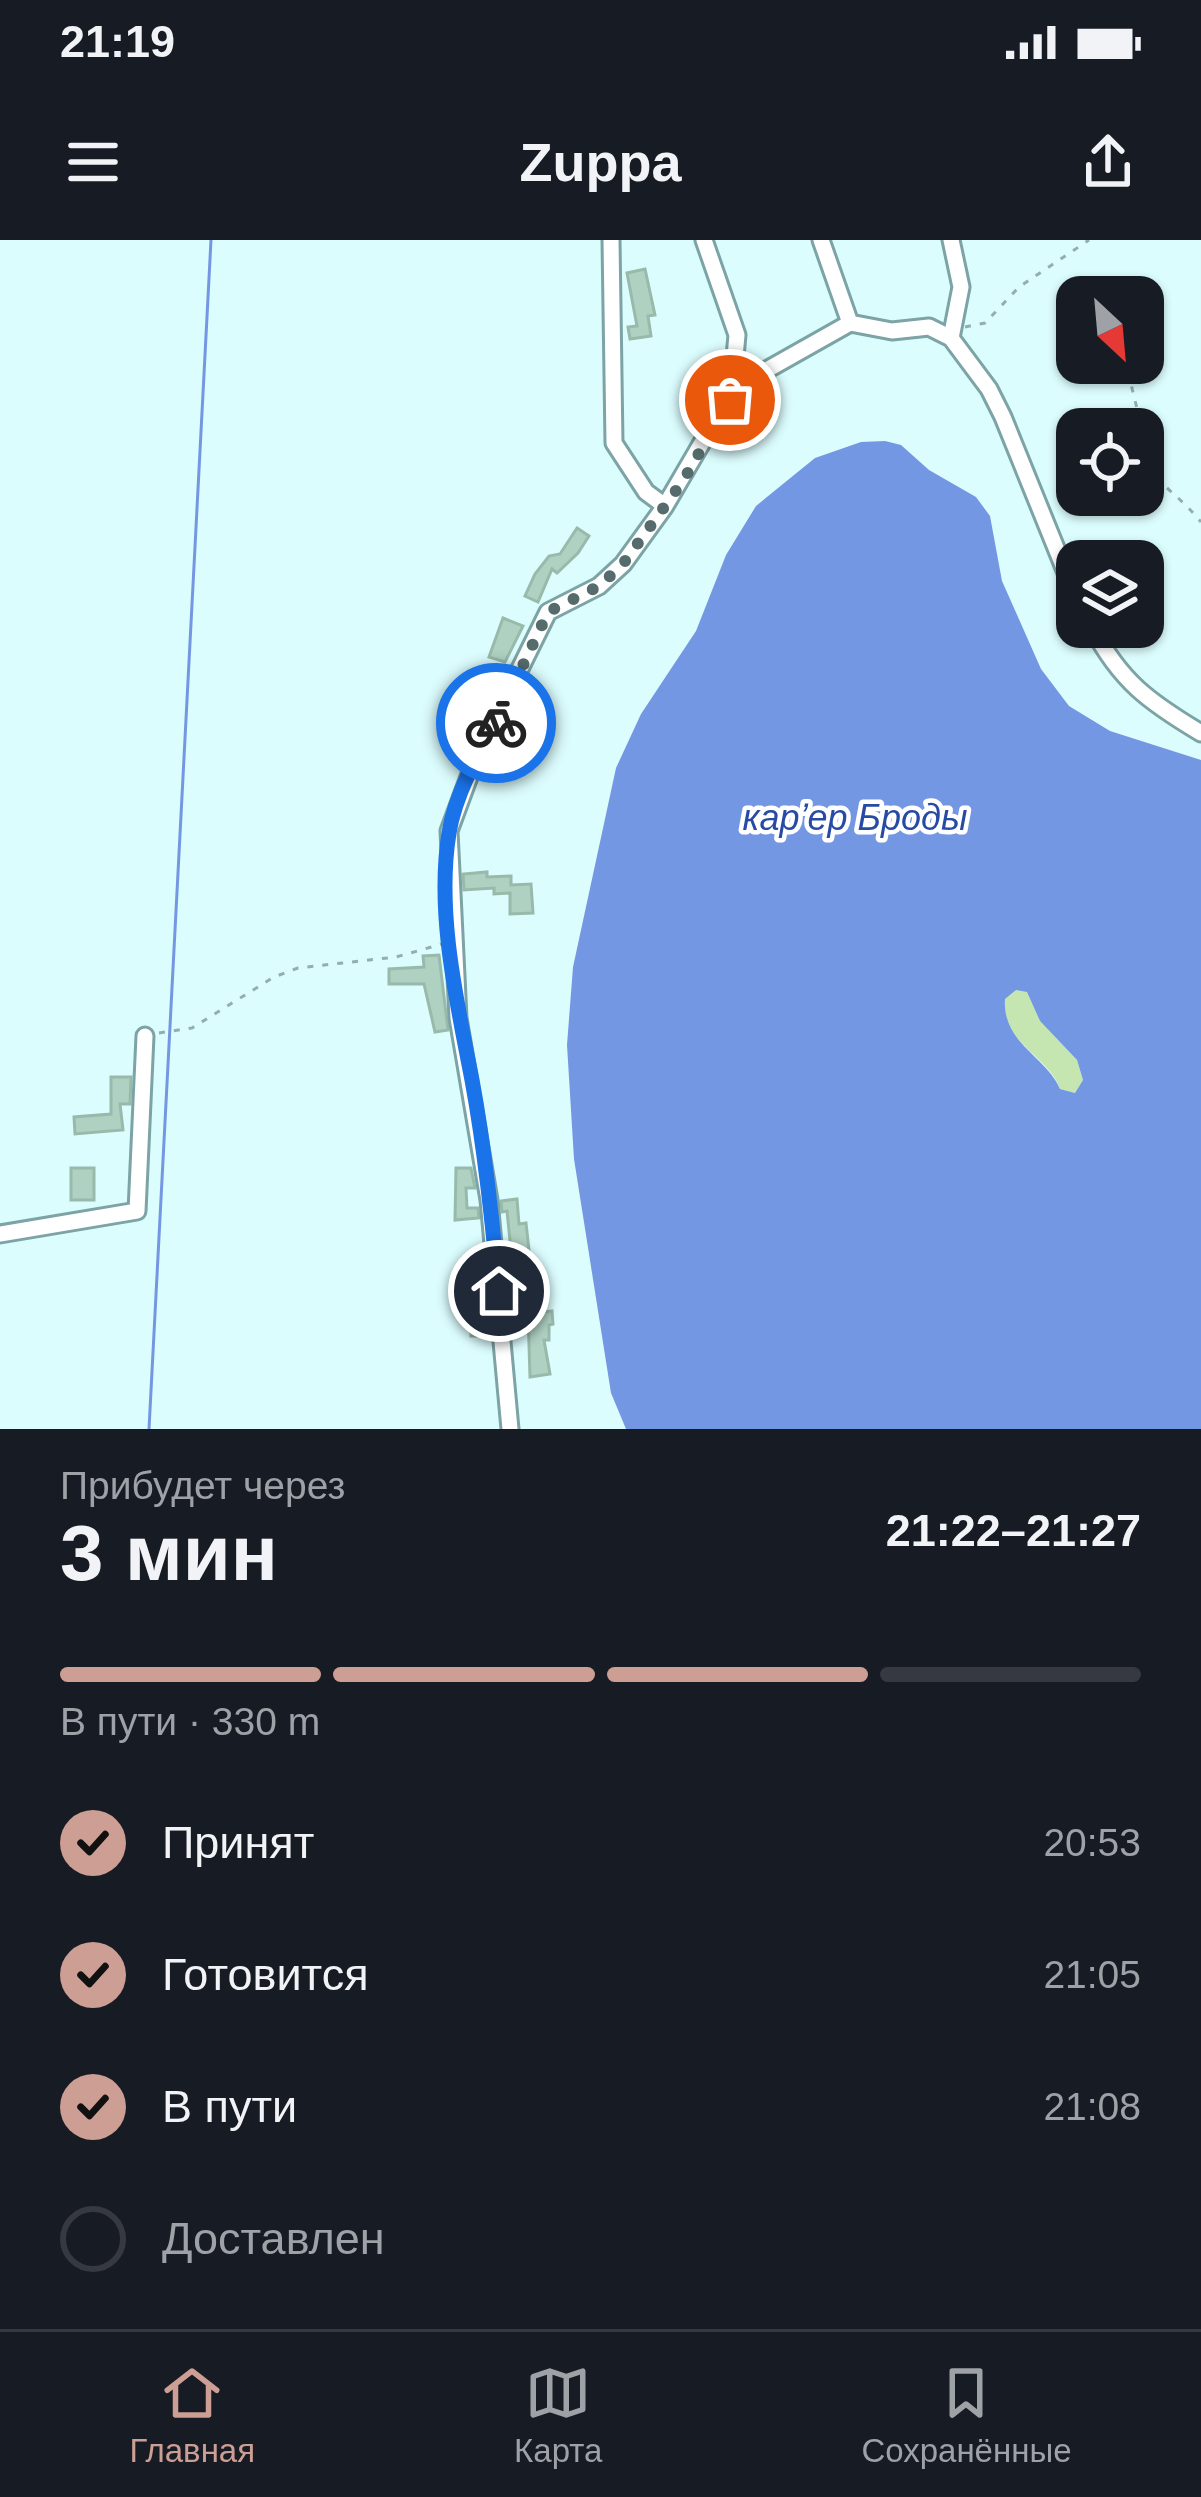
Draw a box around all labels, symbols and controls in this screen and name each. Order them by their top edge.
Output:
text: 21:19 [60,16,175,67]
icon: menu [60,129,126,195]
icon: share [1075,129,1141,195]
text: Zuppa [520,132,681,192]
north arrow [1056,276,1164,384]
map controls [1056,276,1164,648]
pin [679,349,781,451]
icon: bag [697,367,763,433]
button: locate [1056,408,1164,516]
button: layers [1056,540,1164,648]
courier [436,663,556,783]
icon: bike [463,690,529,756]
water label: карʼер Броды [743,797,967,838]
pin [448,1240,550,1342]
icon: home [466,1258,532,1324]
text: Прибудет через [60,1464,345,1507]
text: 21:22–21:27 [886,1505,1141,1556]
text: 3 мин [60,1509,278,1597]
text: В пути · 330 m [60,1700,320,1743]
icon: check [60,1810,126,1876]
text: Принят [162,1817,314,1868]
text: 20:53 [1043,1821,1141,1864]
icon: check [60,1942,126,2008]
text: Готовится [162,1949,369,2000]
text: 21:05 [1043,1953,1141,1996]
icon: check [60,2074,126,2140]
text: В пути [162,2081,297,2132]
text: 21:08 [1043,2085,1141,2128]
text: Доставлен [162,2213,385,2264]
tab: Главная [129,2360,255,2470]
tab: Карта [514,2360,602,2470]
tab: Сохранённые [861,2360,1072,2470]

